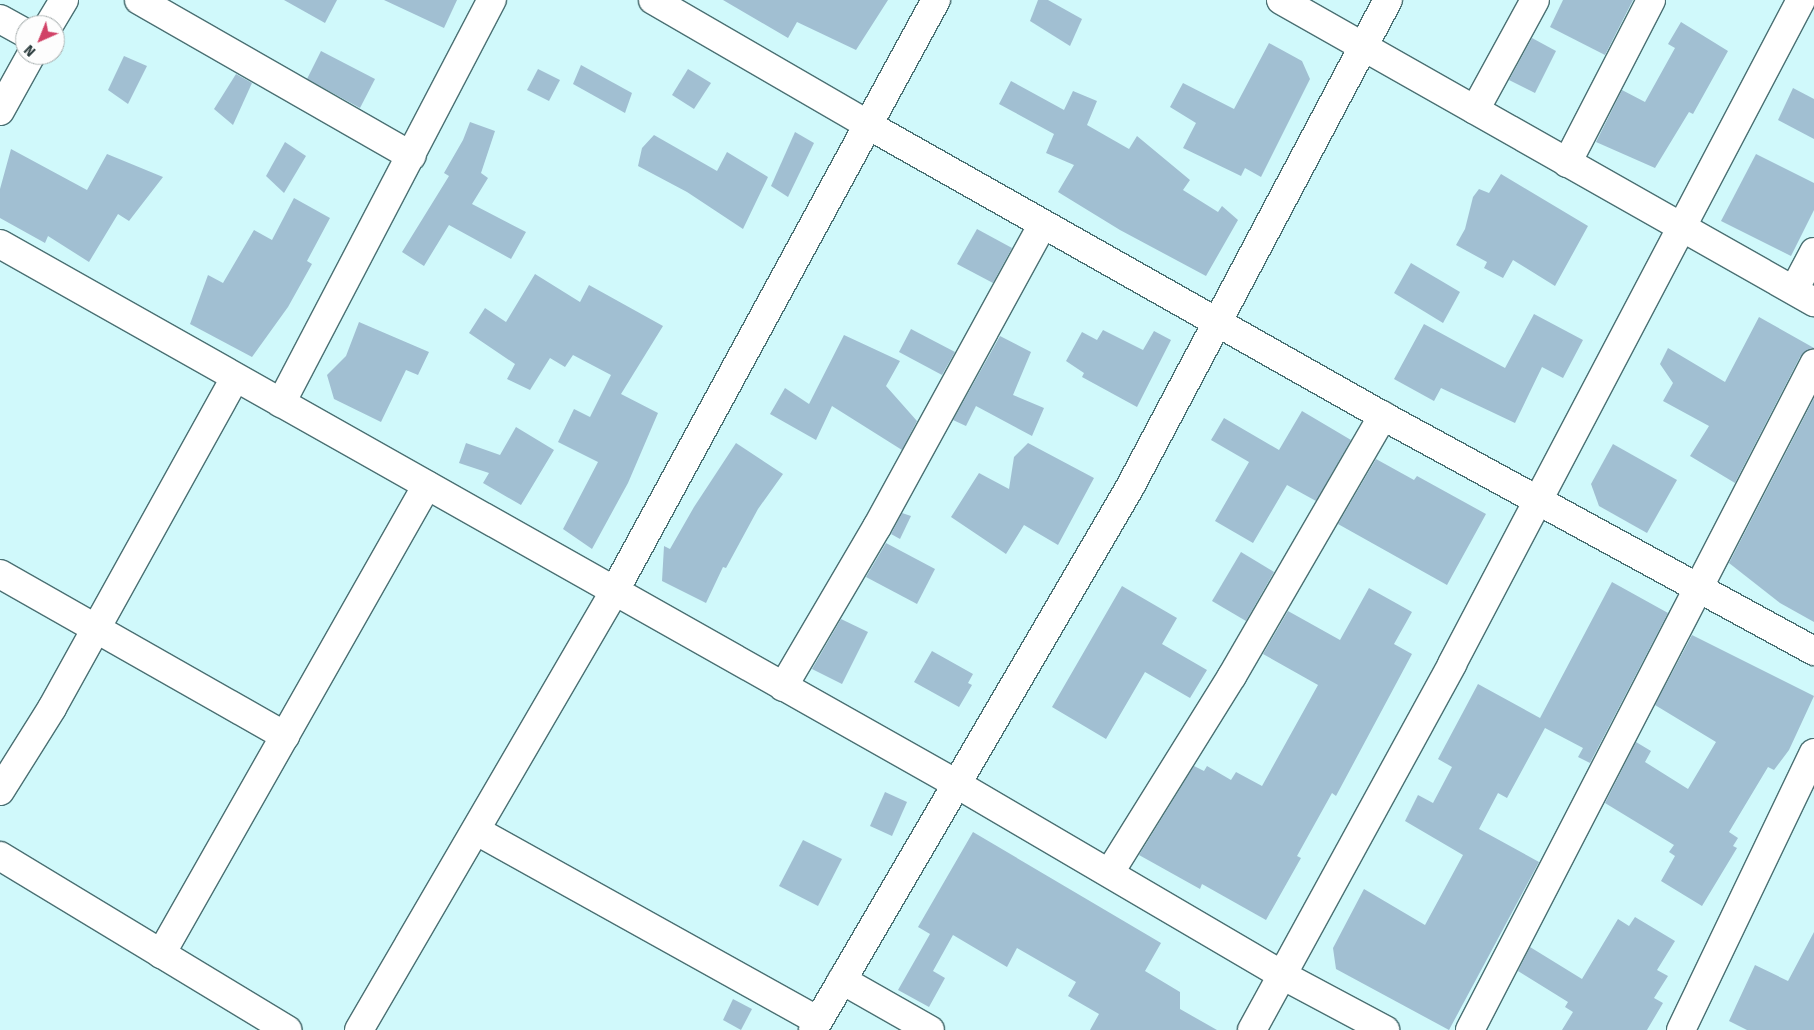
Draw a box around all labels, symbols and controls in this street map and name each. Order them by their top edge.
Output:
north arrow [15,15,65,65]
text: N [21,41,39,60]

